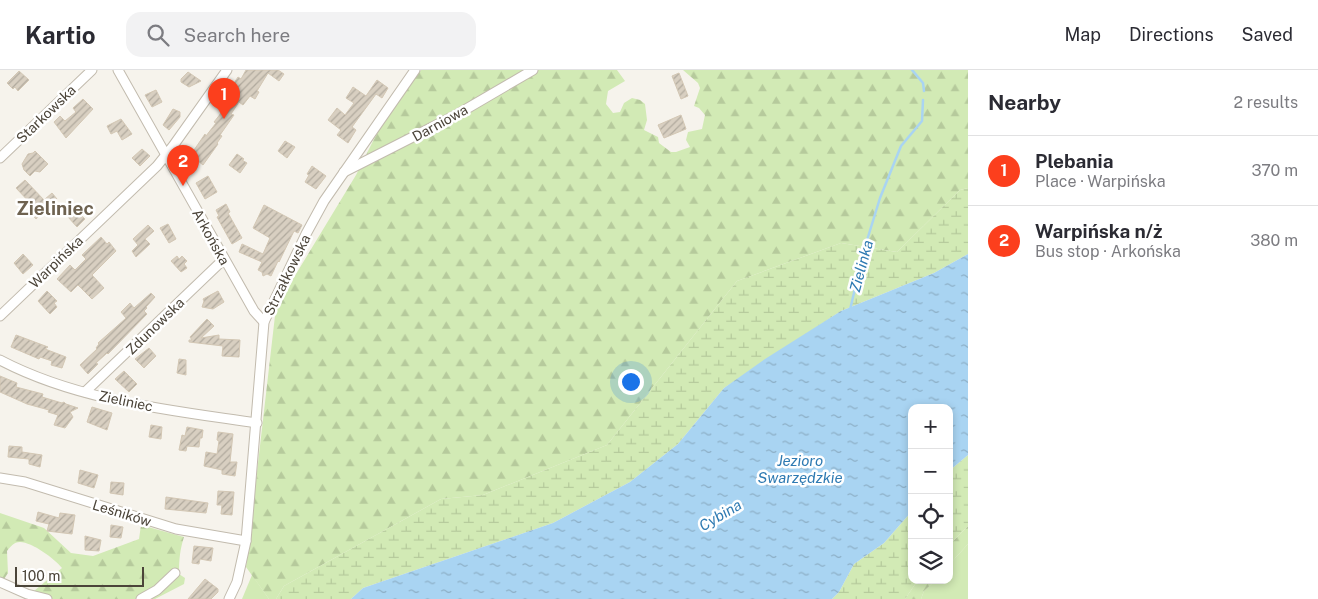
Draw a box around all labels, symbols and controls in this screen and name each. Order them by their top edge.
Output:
search box [126,12,476,57]
text: Kartio [25,21,96,49]
icon: search [144,21,172,49]
text: Search here [184,24,290,46]
text: Map [1064,24,1101,45]
text: Directions [1129,24,1214,45]
text: Saved [1242,24,1293,45]
pin: 1 [208,78,240,119]
street label: Starkowska [13,82,79,146]
text: Nearby [988,90,1061,115]
text: 2 results [1233,93,1298,112]
street label: Darniowa [410,101,470,145]
pin: 2 [167,145,199,186]
text: Plebania [1035,150,1113,172]
text: 1 [1001,161,1007,180]
text: 370 m [1251,161,1298,180]
text: Place · Warpińska [1035,172,1166,191]
district label: Zieliniec [16,197,94,219]
street label: Arkońska [189,206,233,268]
text: Warpińska n/ż [1035,220,1163,242]
text: 2 [999,231,1009,250]
text: 380 m [1250,231,1298,250]
street label: Strzałkowska [260,232,314,318]
street label: Warpińska [26,233,86,291]
water label: Zielinka [846,238,876,294]
text: Bus stop · Arkońska [1035,242,1181,261]
street label: Zdunowska [123,294,187,358]
your location [618,369,644,395]
street label: Zieliniec [97,387,155,415]
map controls [908,404,953,584]
button: + [908,404,953,449]
button: − [908,449,953,494]
water label: Jezioro Swarzędzkie [757,452,843,486]
button: locate [908,494,953,539]
street label: Leśników [91,496,153,530]
water label: Cybina [696,496,744,534]
button: layers [908,539,953,584]
scale bar [15,564,144,587]
text: 100 m [22,568,60,584]

